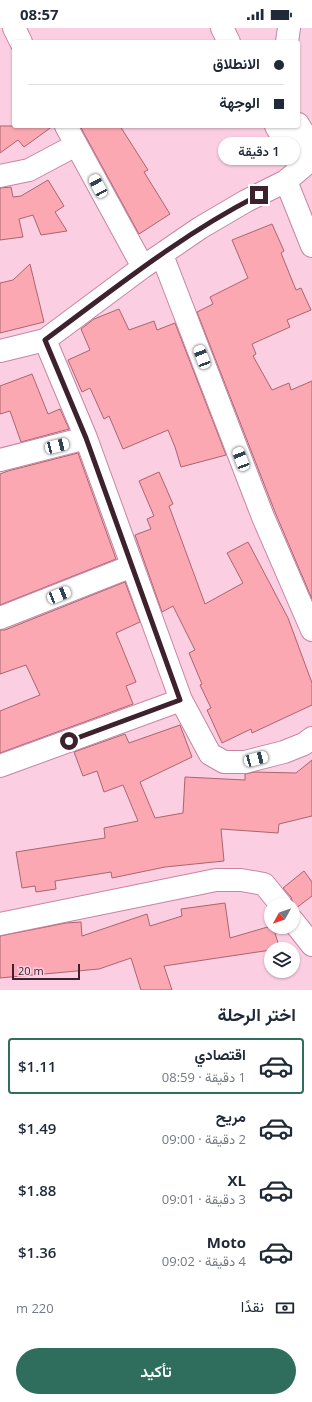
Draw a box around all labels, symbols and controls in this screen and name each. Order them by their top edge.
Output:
text: 08:57 [20,4,59,24]
text: الانطلاق [213,53,260,73]
text: الوجهة [219,92,260,112]
callout: 1 دقيقة [218,137,300,165]
text: 1 دقيقة [238,142,280,160]
car [87,173,109,199]
route end [250,186,268,204]
car [192,344,212,370]
car [44,437,70,455]
car [231,446,251,472]
car [46,585,72,605]
route start [60,732,78,750]
car [243,750,269,768]
north arrow [264,898,300,934]
map controls [264,898,300,978]
button: layers [264,942,300,978]
scale bar [12,962,80,981]
text: 20 m [18,963,44,978]
text: اختر الرحلة [218,1002,296,1026]
text: اقتصادي [194,1044,246,1064]
icon: car [258,1048,294,1084]
text: $1.11 [18,1056,56,1076]
text: 1 دقيقة · 08:59 [162,1068,246,1086]
text: مريح [216,1106,246,1126]
icon: car [258,1110,294,1146]
text: $1.49 [18,1118,56,1138]
text: 2 دقيقة · 09:00 [162,1130,246,1148]
text: XL [228,1170,246,1190]
icon: car [258,1172,294,1208]
text: $1.88 [18,1180,56,1200]
text: 3 دقيقة · 09:01 [162,1190,246,1208]
text: Moto [207,1232,246,1252]
icon: car [258,1234,294,1270]
text: $1.36 [18,1242,56,1262]
text: 4 دقيقة · 09:02 [162,1252,246,1270]
text: نقدًا [241,1296,264,1316]
icon: cash [274,1297,296,1319]
text: 220 m [16,1299,54,1317]
button: تأكيد [16,1348,296,1394]

